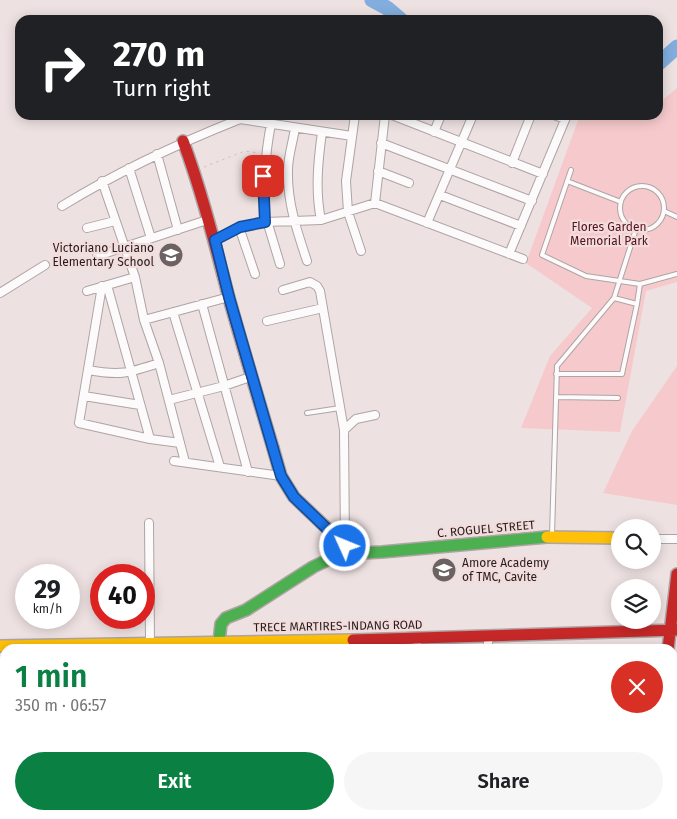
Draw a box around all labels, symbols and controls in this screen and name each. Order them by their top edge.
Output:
text: 270 m [113,33,205,75]
icon: right [30,35,95,100]
text: Turn right [113,75,210,102]
pin [242,155,284,197]
icon: arrive [249,162,277,190]
park label: Flores Garden Memorial Park [570,220,649,248]
place label: Victoriano Luciano Elementary School [52,241,154,269]
school or university icon: Victoriano Luciano Elementary School [158,242,184,268]
street label: C. ROGUEL STREET [437,518,536,540]
position arrow [318,519,370,571]
map controls [611,519,661,629]
button: search [611,519,661,569]
place label: Amore Academy of TMC, Cavite [462,556,549,584]
school or university icon: Amore Academy of TMC, Cavite [431,557,457,583]
speed limit sign: 40 [90,564,155,629]
text: 29 [34,575,61,605]
button: layers [611,579,661,629]
text: km/h [33,602,62,616]
street label: TRECE MARTIRES-INDANG ROAD [253,618,423,634]
text: 1 min [15,659,87,695]
button: close [611,661,663,713]
text: 350 m · 06:57 [15,696,106,715]
button: Exit [15,752,334,810]
button: Share [344,752,663,810]

